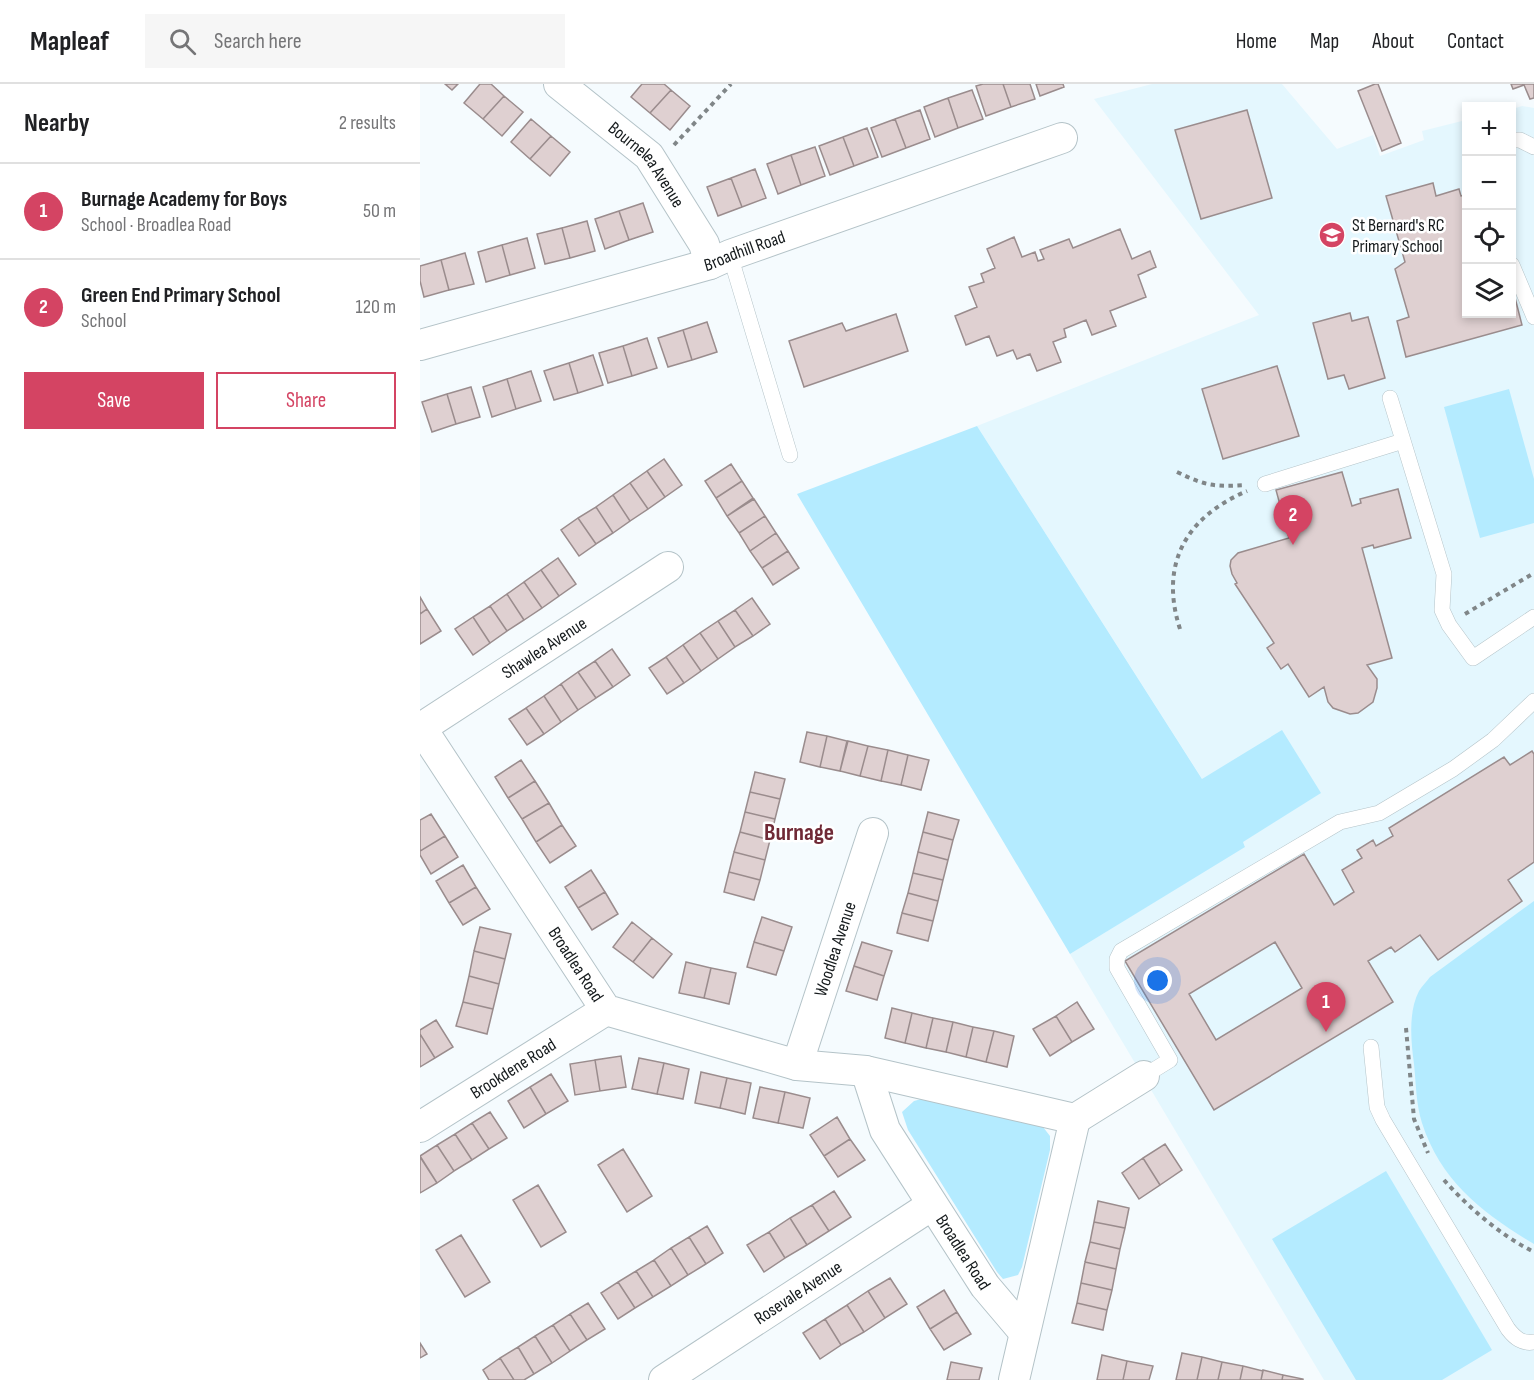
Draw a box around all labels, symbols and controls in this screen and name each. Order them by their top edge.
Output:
search box [145,14,565,68]
text: Mapleaf [30,25,109,58]
icon: search [166,25,199,58]
text: Search here [214,28,302,55]
text: Home [1236,29,1277,54]
text: Map [1310,29,1339,54]
text: About [1372,29,1414,54]
text: Contact [1447,29,1504,54]
map controls [1462,102,1516,318]
button: + [1462,102,1516,156]
text: Nearby [24,108,90,139]
text: 2 results [339,111,396,135]
street label: Bournelea Avenue [604,118,689,212]
button: − [1462,156,1516,210]
text: Burnage Academy for Boys [81,186,287,213]
text: 1 [40,199,47,223]
text: 50 m [363,199,396,223]
button: locate [1462,210,1516,264]
text: School · Broadlea Road [81,213,231,237]
place label: St Bernard's RC Primary School [1352,215,1445,257]
school or university icon: St Bernard's RC Primary School [1317,220,1347,250]
street label: Broadhill Road [702,226,788,276]
button: layers [1462,264,1516,318]
text: Green End Primary School [81,282,280,309]
text: 2 [39,295,48,319]
text: 120 m [356,295,396,319]
text: School [81,309,126,333]
button: Save [24,372,204,429]
button: Share [216,372,396,429]
pin: 2 [1274,496,1312,545]
street label: Shawlea Avenue [498,613,591,683]
district label: Burnage [764,818,834,847]
street label: Woodlea Avenue [810,899,861,999]
street label: Broadlea Road [544,923,608,1006]
your location [1143,966,1172,995]
pin: 1 [1306,982,1346,1032]
street label: Brookdene Road [467,1034,560,1104]
street label: Broadlea Road [931,1211,995,1294]
street label: Rosevale Avenue [750,1257,846,1329]

